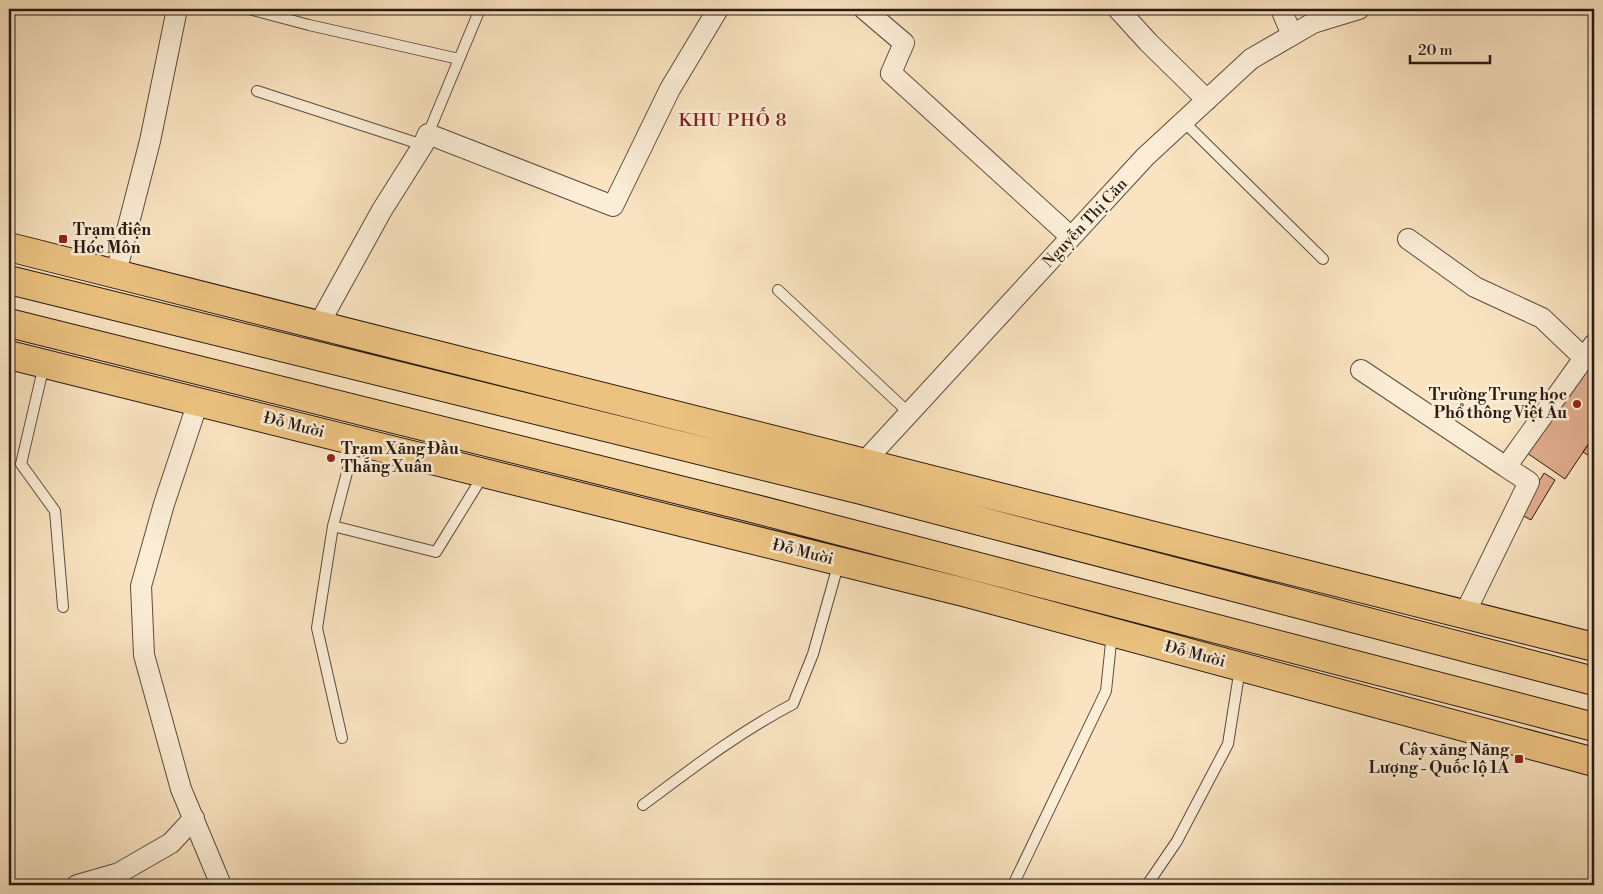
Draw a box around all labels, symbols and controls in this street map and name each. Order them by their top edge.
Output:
scale bar [1410,32,1490,64]
text: 20 m [1418,41,1453,60]
district label: KHU PHỐ 8 [678,107,788,132]
street label: Nguyễn Thị Căn [1038,174,1132,272]
place label: Trạm điện Hóc Môn [73,220,151,258]
marker: Trạm điện Hóc Môn [57,233,69,245]
place label: Trường Trung học Phổ thông Việt Âu [1429,385,1567,423]
marker: Trường Trung học Phổ thông Việt Âu [1571,398,1583,410]
street label: Đỗ Mười [261,408,327,442]
place label: Trạm Xăng Đầu Thắng Xuân [341,439,459,477]
marker: Trạm Xăng Đầu Thắng Xuân [325,452,337,464]
street label: Đỗ Mười [770,535,836,569]
street label: Đỗ Mười [1162,636,1228,672]
place label: Cây xăng Năng Lượng - Quốc lộ 1A [1369,740,1510,778]
marker: Cây xăng Năng Lượng - Quốc lộ 1A [1513,753,1525,765]

